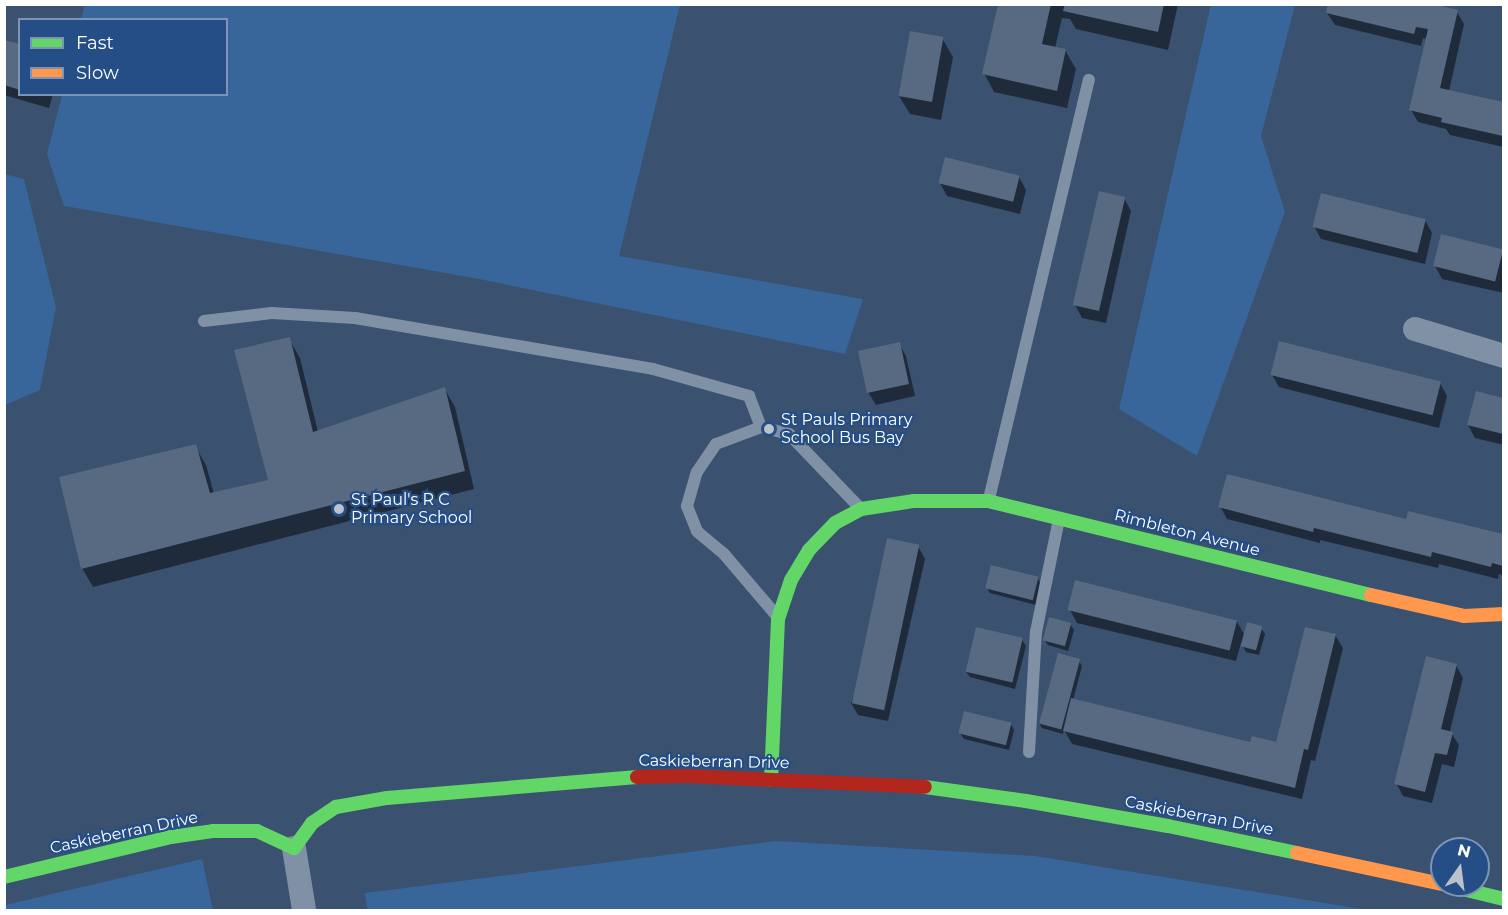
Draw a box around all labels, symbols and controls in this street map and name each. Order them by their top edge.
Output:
legend [18,18,228,96]
text: Fast [76,32,114,54]
text: Slow [76,62,119,84]
place label: St Pauls Primary School Bus Bay [781,410,912,448]
marker: St Pauls Primary School Bus Bay [762,422,776,436]
place label: St Paul's R C Primary School [351,490,472,528]
marker: St Paul's R C Primary School [332,502,346,516]
street label: Rimbleton Avenue [1112,506,1262,560]
street label: Caskieberran Drive [638,751,790,773]
street label: Caskieberran Drive [1123,792,1275,840]
street label: Caskieberran Drive [48,808,200,858]
north arrow [1430,837,1490,897]
text: N [1455,840,1473,862]

